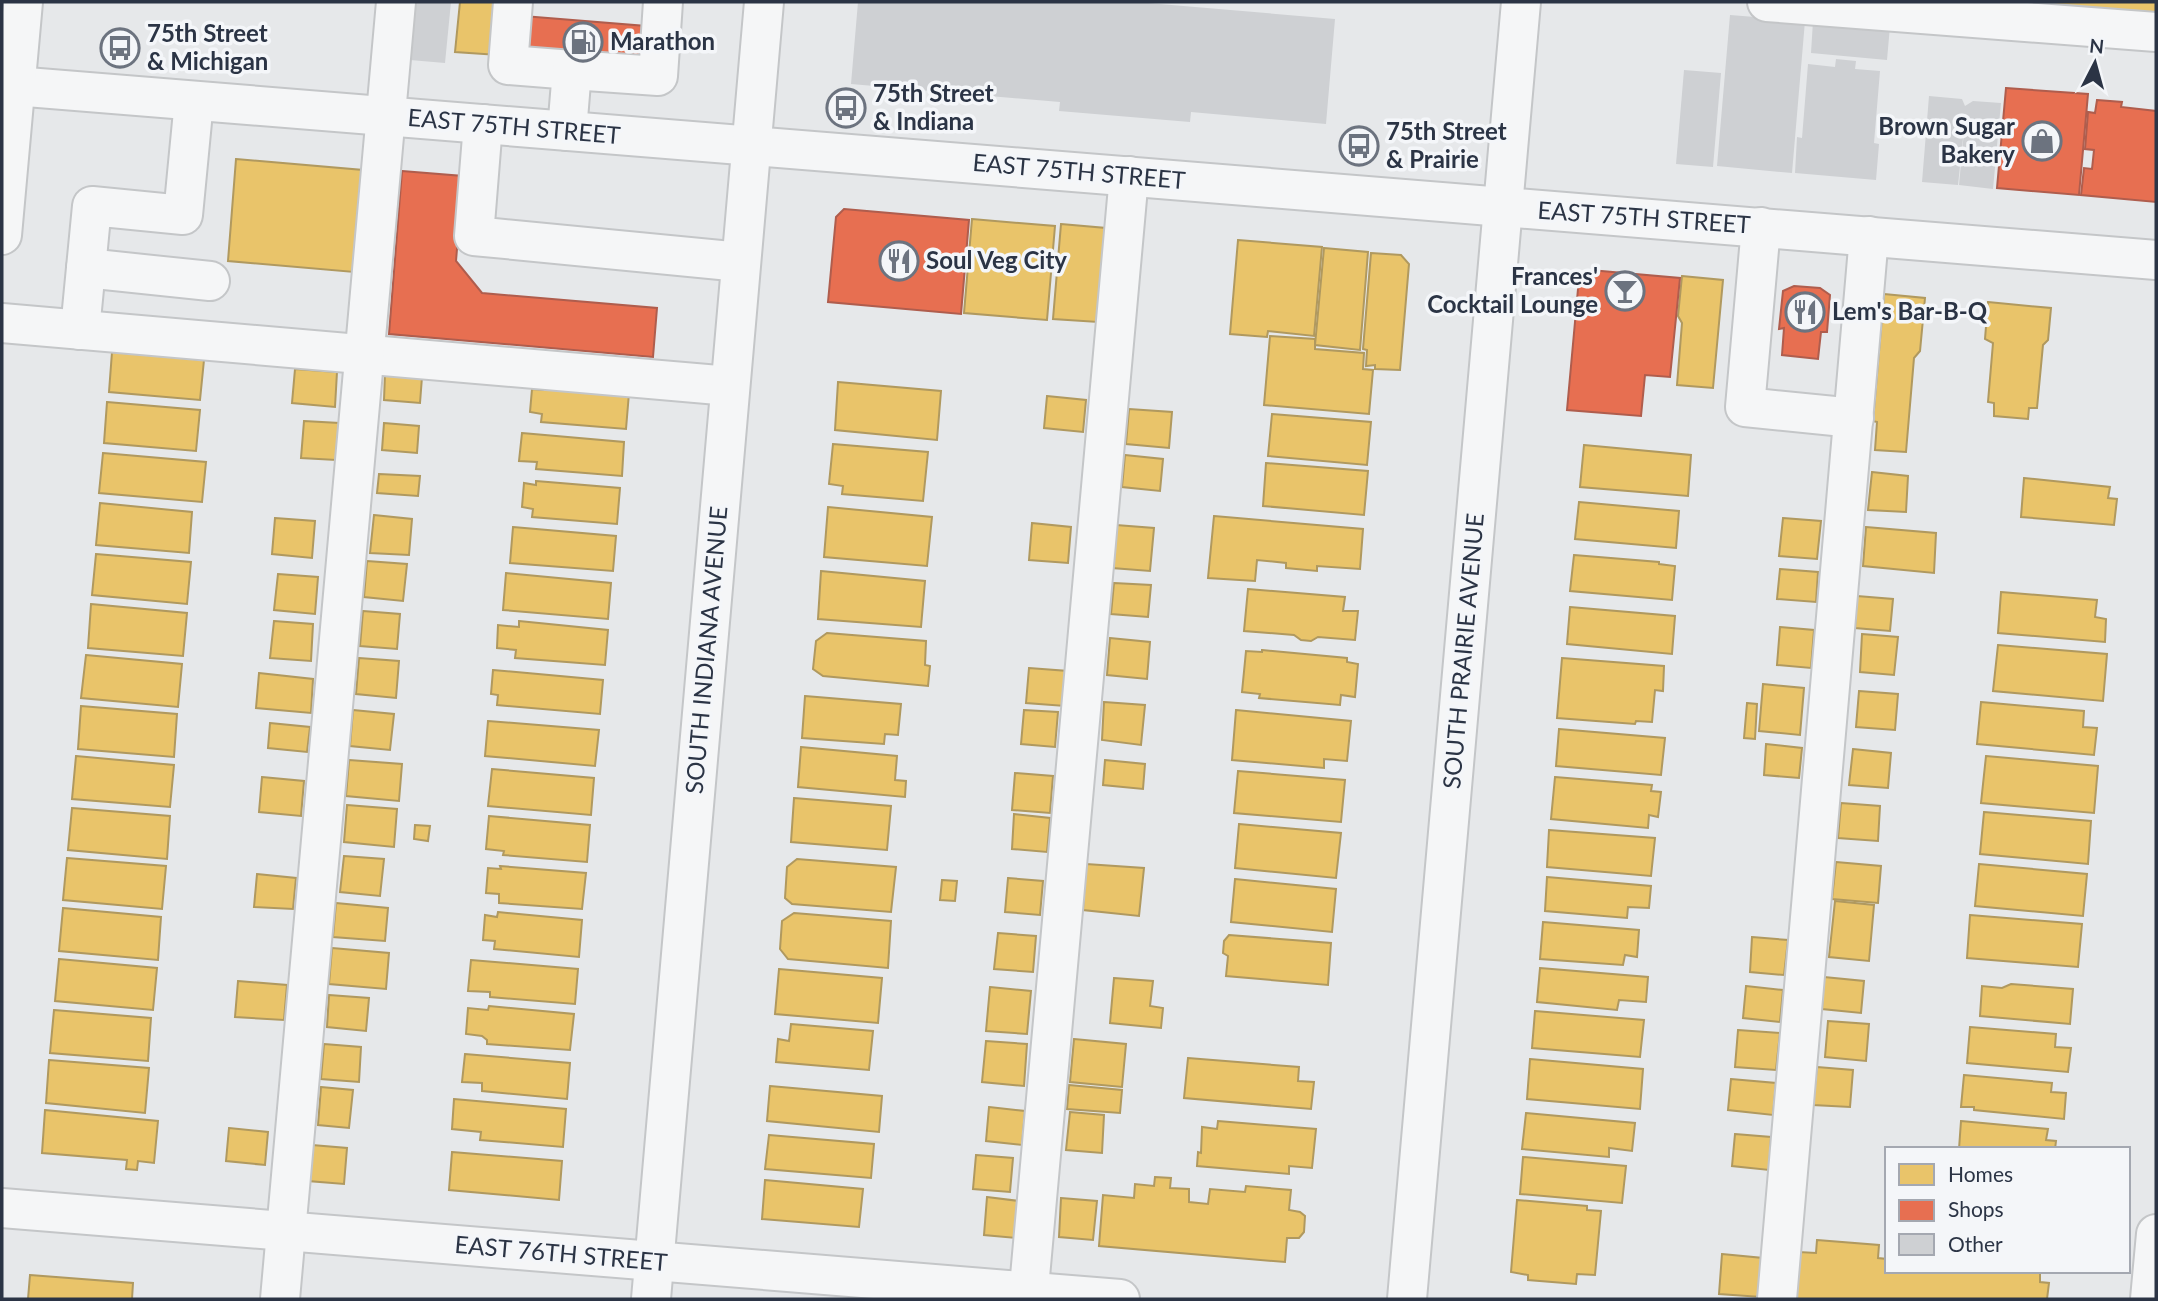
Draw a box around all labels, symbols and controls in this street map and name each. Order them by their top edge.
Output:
place label: 75th Street & Michigan [147,18,268,75]
fuel station icon: Marathon [562,21,604,63]
place label: Marathon [610,26,715,55]
bus stop icon: 75th Street & Michigan [99,27,141,69]
north arrow [2060,28,2130,98]
text: N [2088,33,2105,58]
place label: 75th Street & Indiana [873,78,994,135]
bus stop icon: 75th Street & Indiana [825,87,867,129]
street label: EAST 75TH STREET [407,102,622,149]
place label: Brown Sugar Bakery [1878,111,2015,168]
place label: 75th Street & Prairie [1386,116,1507,173]
shop icon: Brown Sugar Bakery [2021,120,2063,162]
bus stop icon: 75th Street & Prairie [1338,125,1380,167]
street label: EAST 75TH STREET [972,147,1187,194]
street label: EAST 75TH STREET [1537,195,1752,238]
restaurant icon: Soul Veg City [878,240,920,282]
place label: Soul Veg City [926,245,1067,274]
place label: Frances' Cocktail Lounge [1427,261,1598,318]
bar icon: Frances' Cocktail Lounge [1604,270,1646,312]
restaurant icon: Lem's Bar-B-Q [1784,291,1826,333]
place label: Lem's Bar-B-Q [1832,296,1988,325]
street label: SOUTH INDIANA AVENUE [678,505,733,795]
street label: SOUTH PRAIRIE AVENUE [1436,512,1489,790]
legend [1885,1147,2130,1273]
text: Homes [1948,1161,2013,1186]
text: Shops [1948,1196,2004,1221]
street label: EAST 76TH STREET [454,1229,669,1276]
text: Other [1948,1231,2003,1256]

